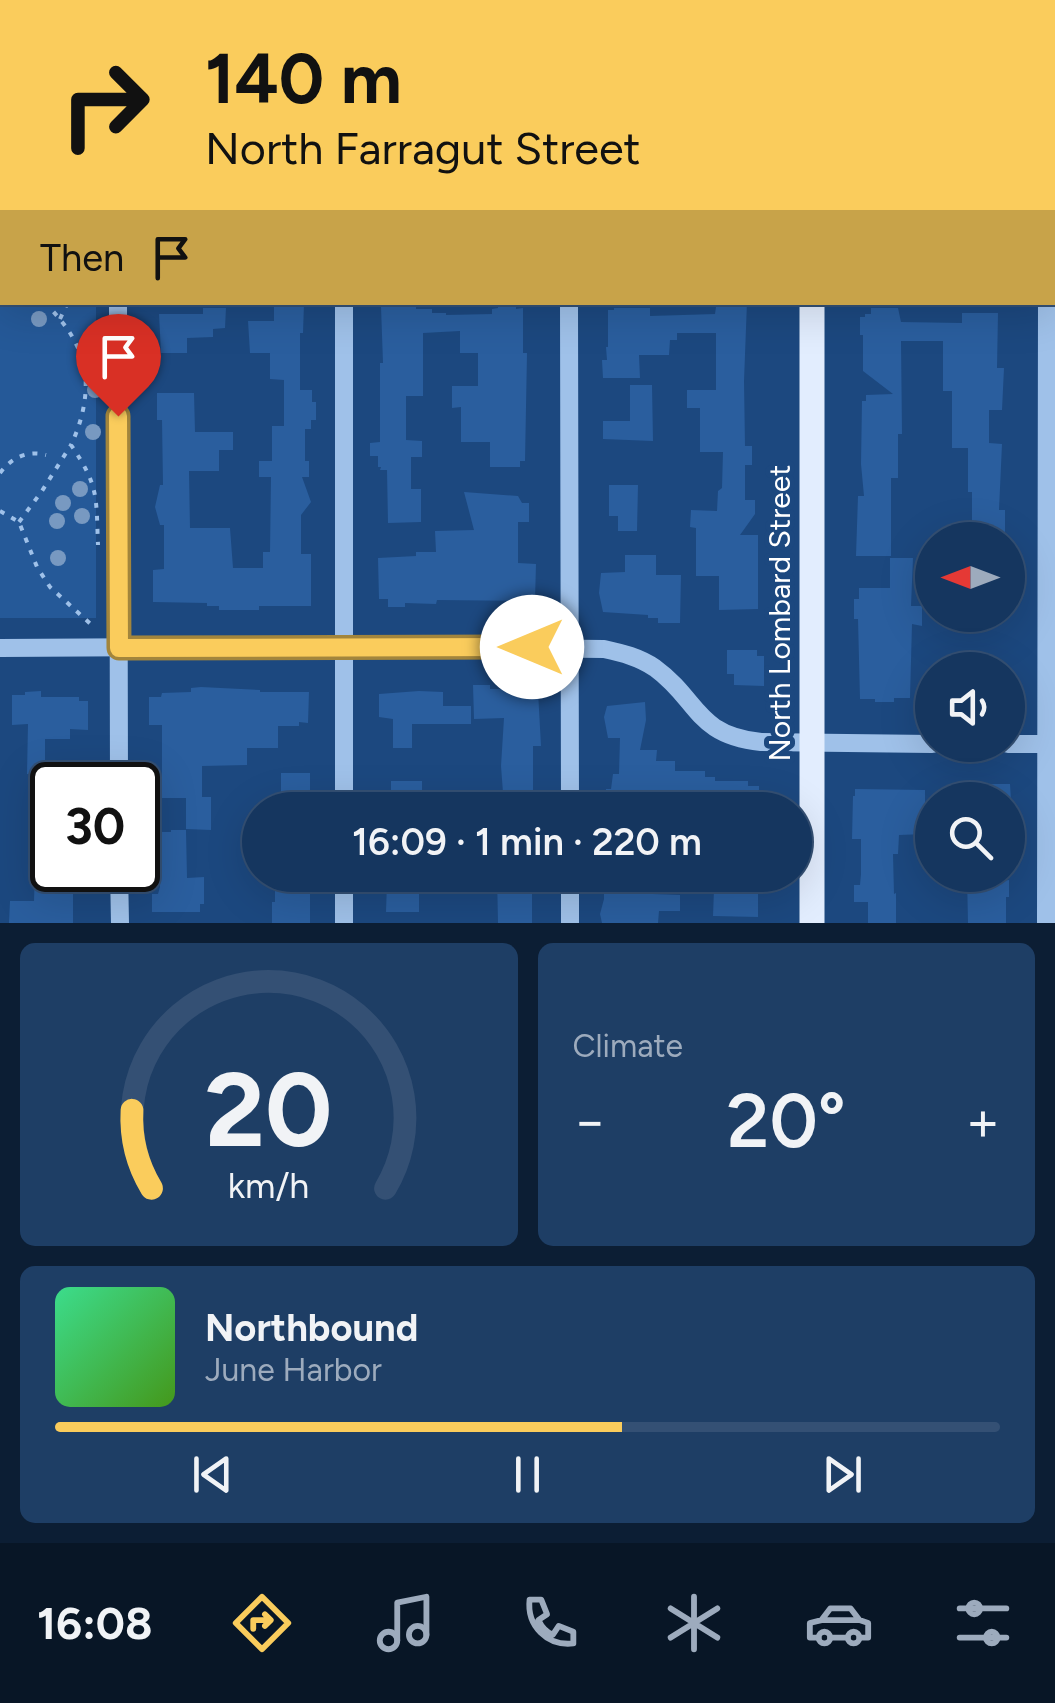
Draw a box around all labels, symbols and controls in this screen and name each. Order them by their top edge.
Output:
text: 140 m [205,36,402,121]
icon: right [40,40,170,170]
text: North Farragut Street [205,121,641,175]
icon: arrive [144,230,199,285]
text: Then [40,235,124,281]
pin [76,314,161,417]
icon: arrive [91,329,146,384]
street label: North Lombard Street [761,465,798,761]
north arrow [915,522,1025,632]
map controls [915,522,1025,892]
position arrow [480,595,584,699]
button: sound [915,652,1025,762]
speed limit sign: 30 [30,762,160,892]
button: search [915,782,1025,892]
text: 16:09 · 1 min · 220 m [352,819,702,865]
text: Climate [573,1027,683,1065]
text: 20 [205,1047,333,1172]
text: 20° [727,1076,846,1166]
text: − [573,1088,607,1154]
text: + [966,1088,1000,1154]
text: km/h [228,1164,310,1207]
text: Northbound [205,1305,418,1351]
text: June Harbor [205,1351,382,1389]
icon: previous [185,1447,240,1502]
icon: pause [500,1447,555,1502]
icon: next [815,1447,870,1502]
icon: directions [227,1588,297,1658]
icon: music [371,1588,441,1658]
icon: phone [515,1588,585,1658]
icon: climate [659,1588,729,1658]
icon: car [804,1588,874,1658]
icon: filters [948,1588,1018,1658]
text: 16:08 [37,1596,152,1650]

